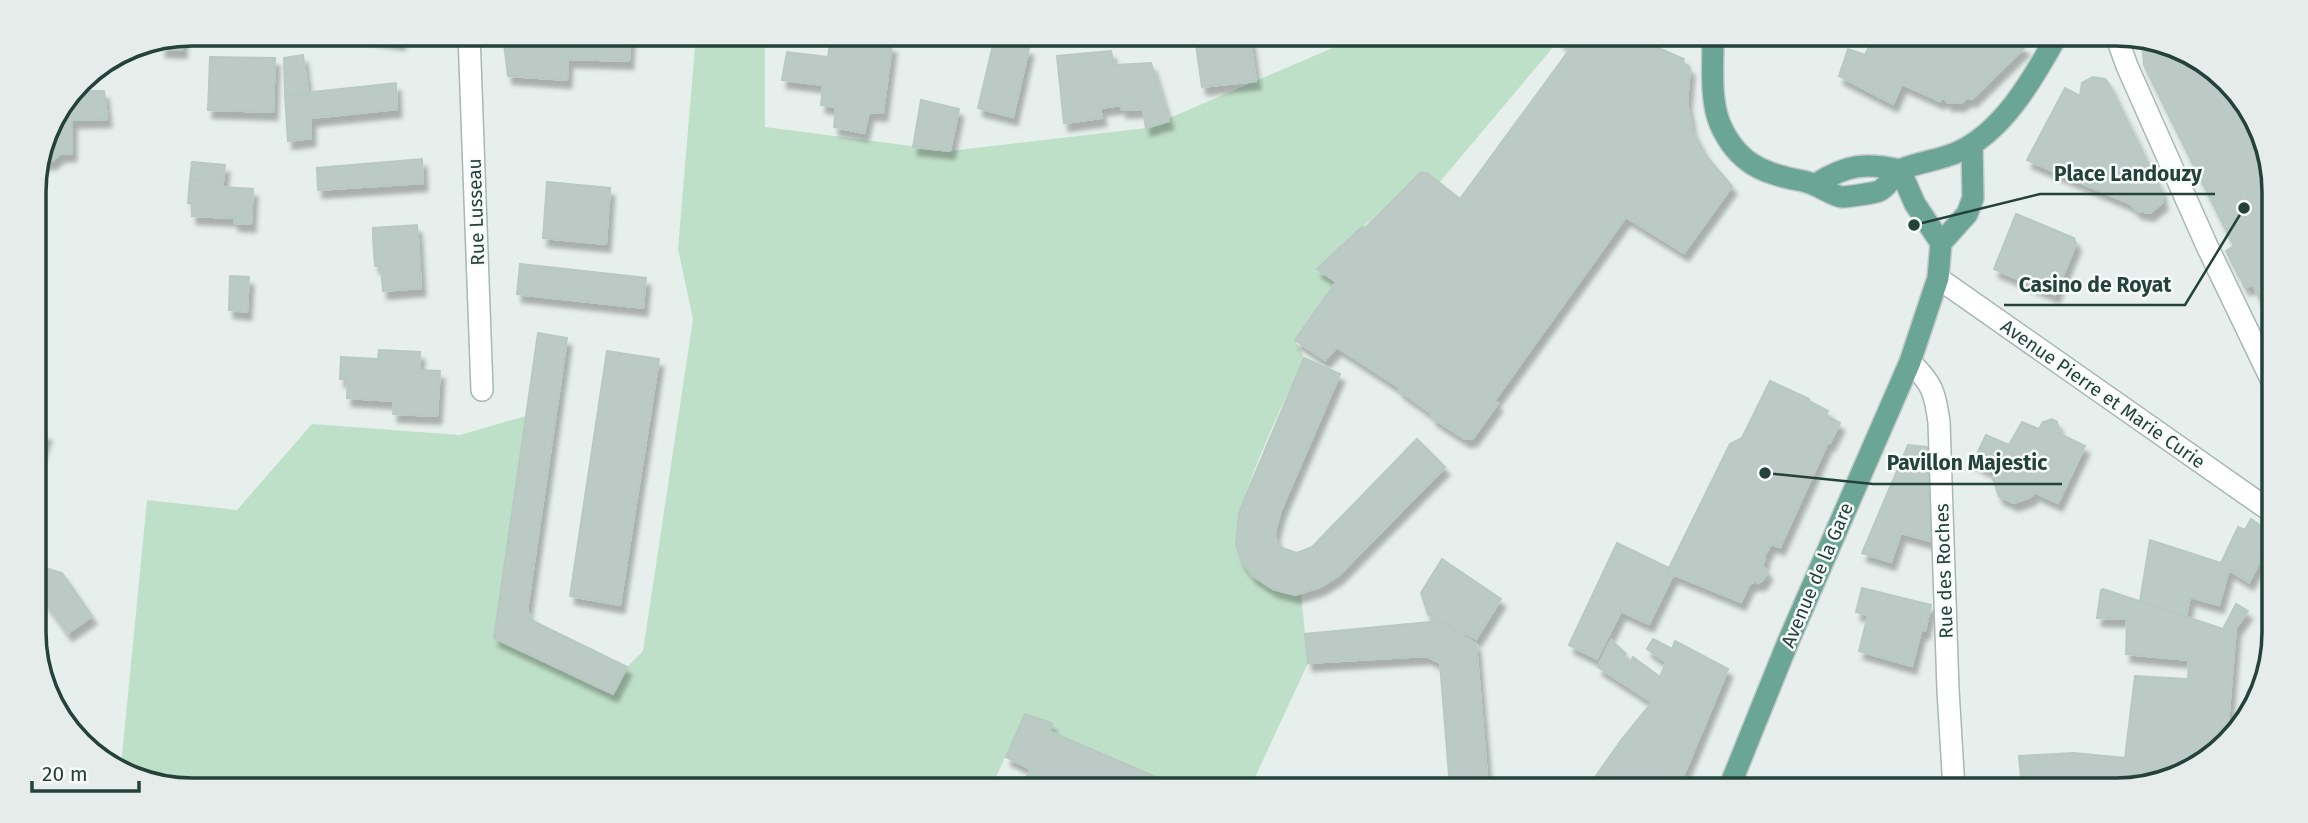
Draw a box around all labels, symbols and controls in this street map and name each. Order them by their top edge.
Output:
callout: Place Landouzy [2040,152,2215,194]
street label: Rue Lusseau [463,158,489,266]
text: Place Landouzy [2054,161,2202,187]
callout: Casino de Royat [2004,263,2185,305]
text: Casino de Royat [2019,272,2172,298]
street label: Avenue Pierre et Marie Curie [1996,315,2210,473]
callout: Pavillon Majestic [1873,442,2062,484]
text: Pavillon Majestic [1887,450,2047,476]
street label: Avenue de la Gare [1776,499,1858,651]
street label: Rue des Roches [1930,503,1958,639]
scale bar [32,750,138,794]
text: 20 m [42,761,88,787]

